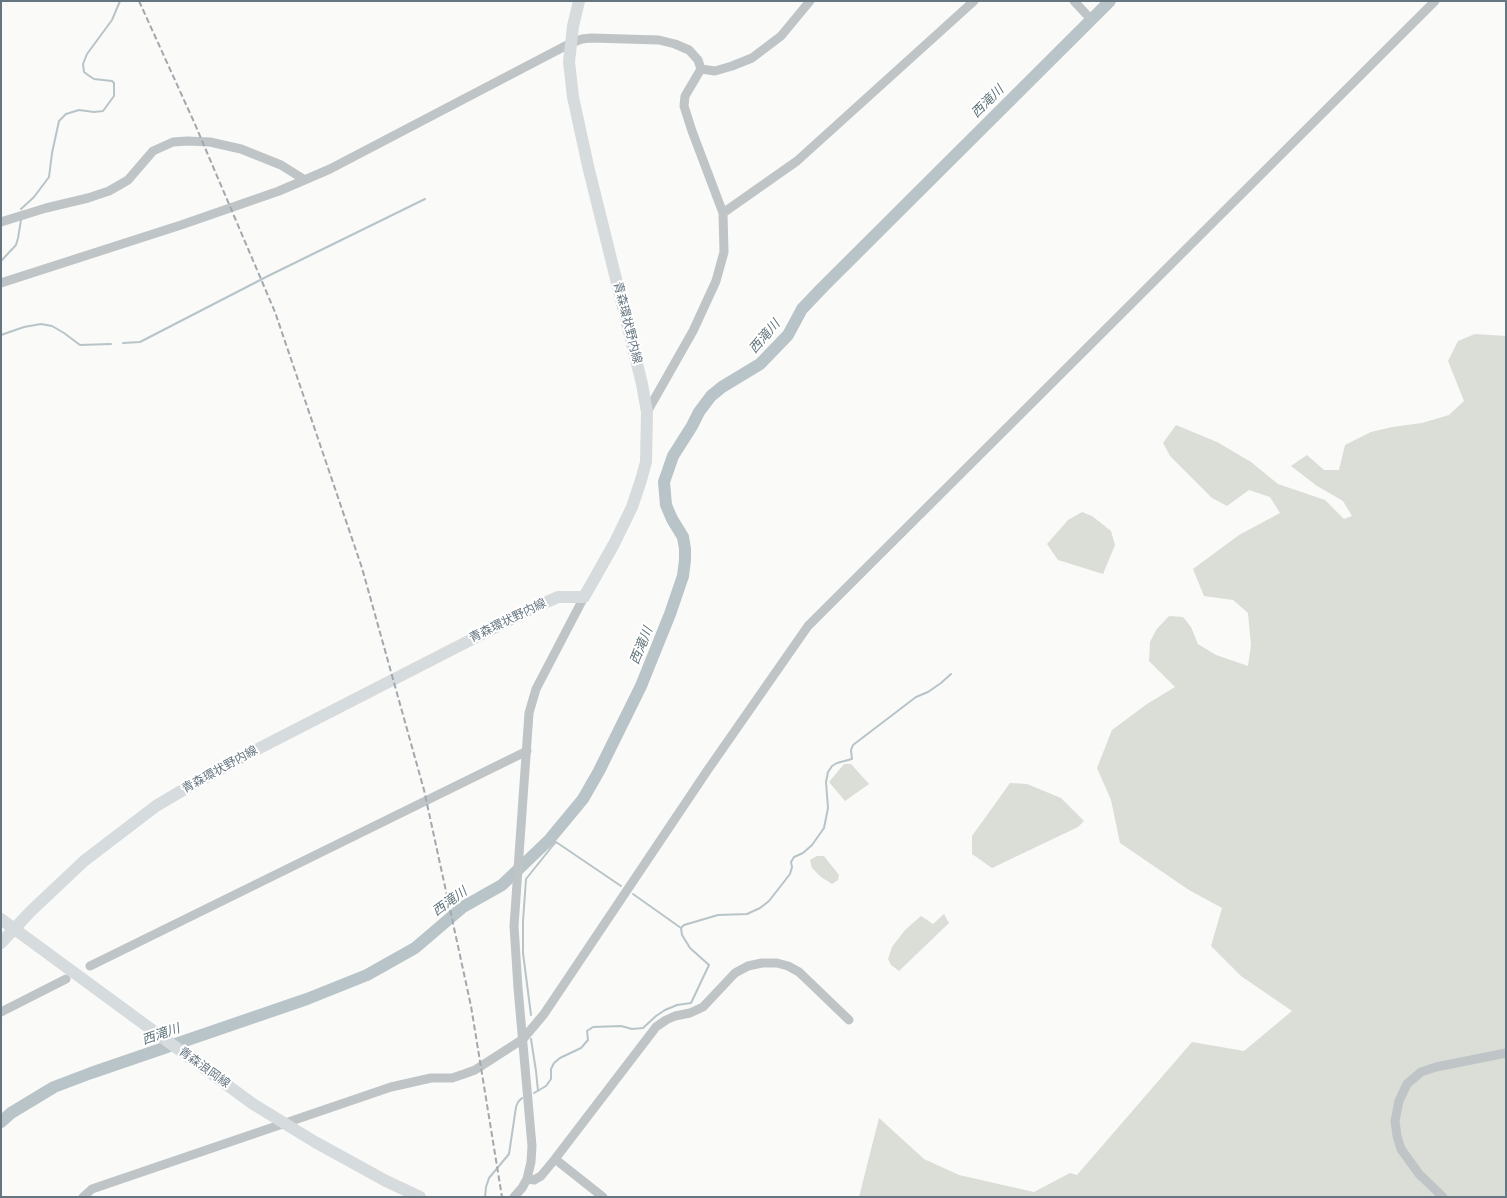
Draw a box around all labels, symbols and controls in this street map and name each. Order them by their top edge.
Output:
water label: 西滝川 [969,83,1007,121]
street label: 青森環状野内線 [610,281,644,365]
water label: 西滝川 [746,317,784,357]
street label: 青森環状野内線 [467,596,549,646]
water label: 西滝川 [627,625,657,667]
street label: 青森環状野内線 [180,743,260,797]
water label: 西滝川 [430,884,470,920]
water label: 西滝川 [140,1021,182,1049]
street label: 青森浪岡線 [175,1045,233,1091]

